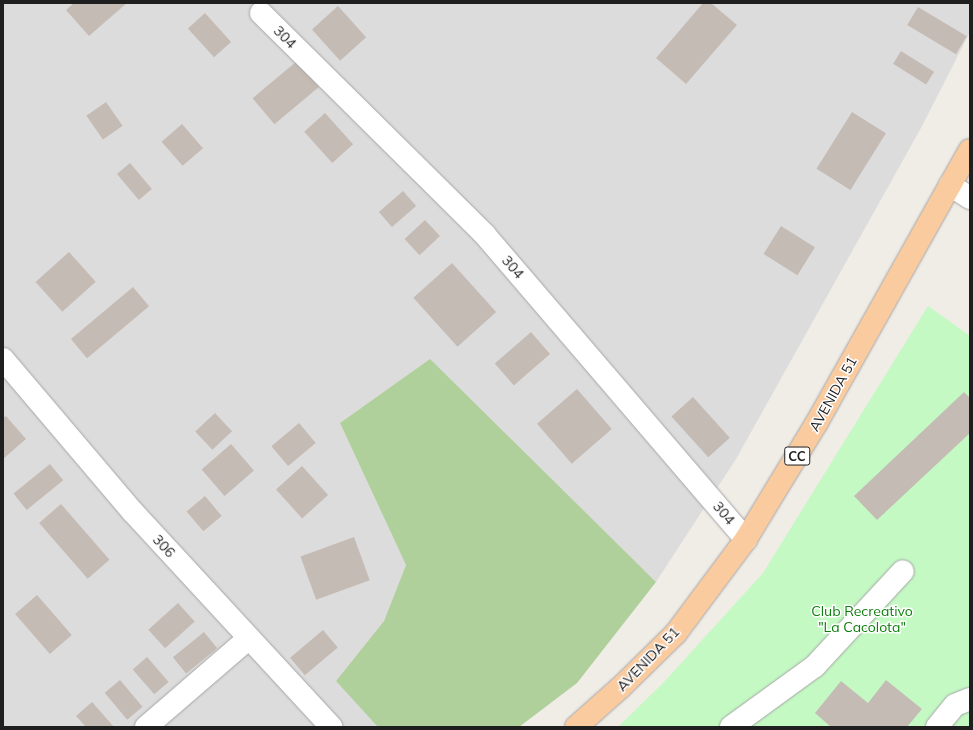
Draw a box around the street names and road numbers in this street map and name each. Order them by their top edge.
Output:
street label: 304 [270,22,300,52]
street label: 304 [498,252,528,282]
street label: AVENIDA 51 [806,354,860,434]
road number: CC [784,445,810,467]
street label: 304 [709,498,739,528]
street label: 306 [149,531,179,561]
street label: AVENIDA 51 [613,623,683,695]

